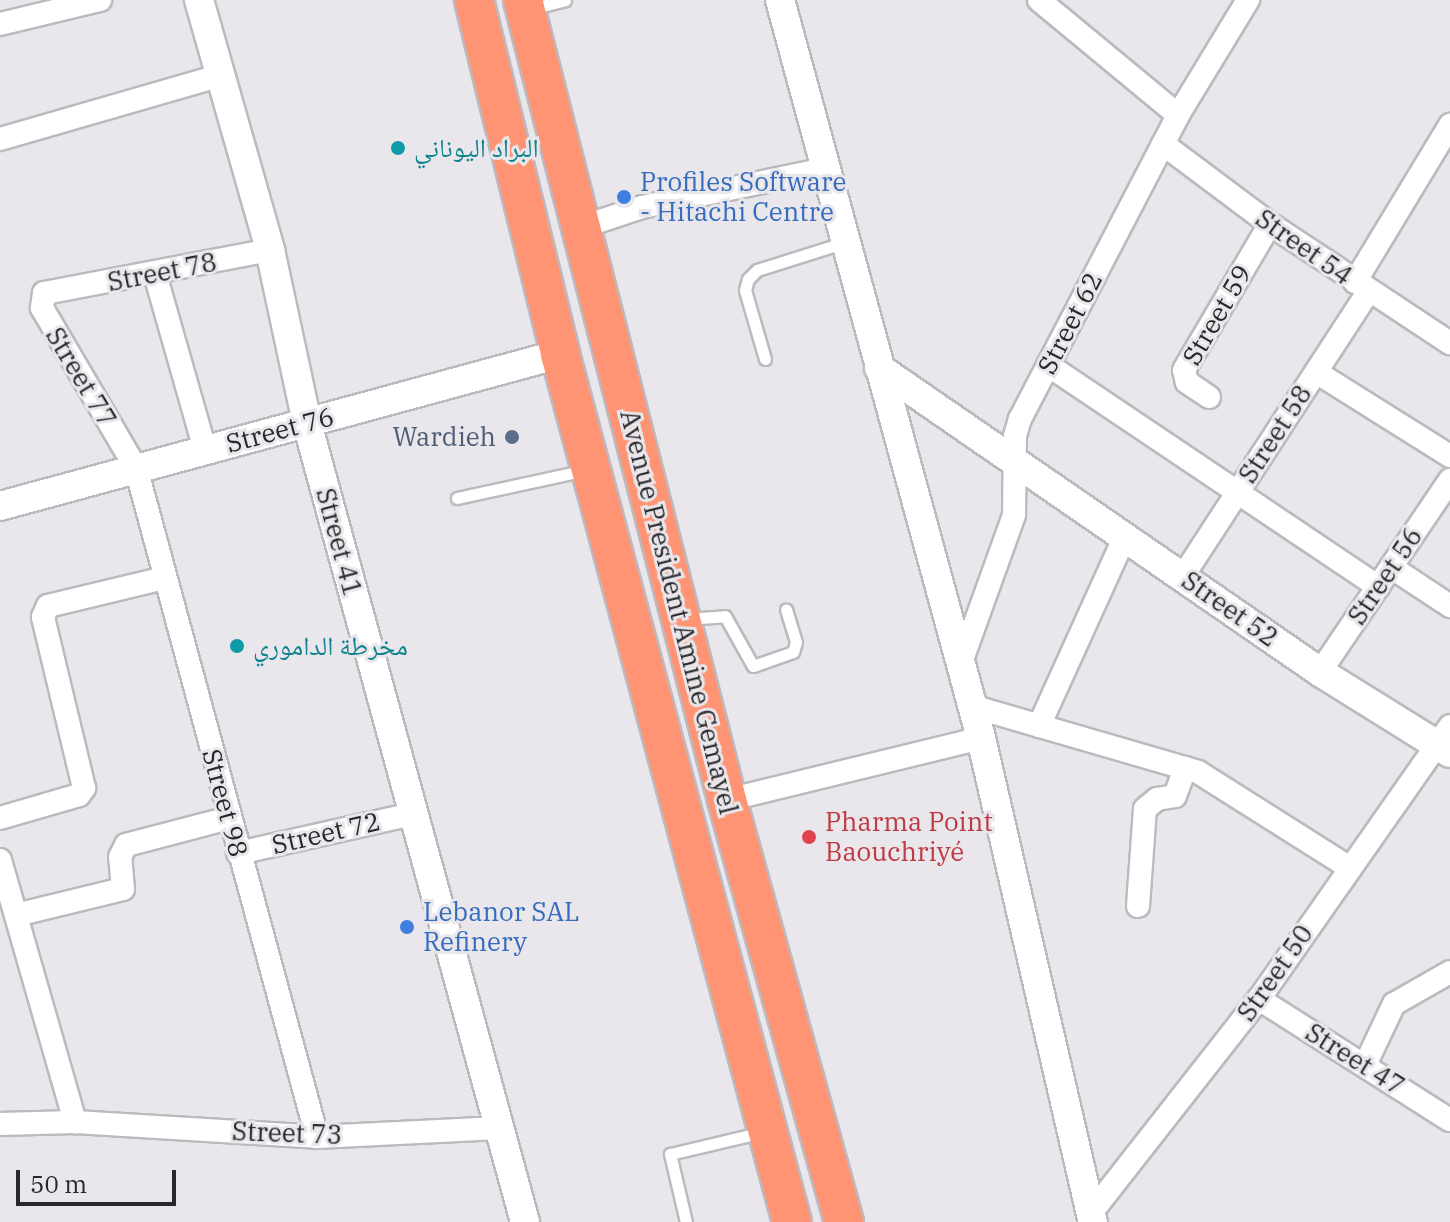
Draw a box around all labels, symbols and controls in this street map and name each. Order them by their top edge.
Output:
place label: البراد اليوناني [414,132,539,164]
marker: البراد اليوناني [389,139,407,157]
place label: Profiles Software - Hitachi Centre [640,166,846,228]
marker: Profiles Software - Hitachi Centre [615,188,633,206]
street label: Street 54 [1250,203,1358,291]
street label: Street 78 [105,246,219,298]
street label: Street 59 [1176,259,1258,371]
street label: Street 62 [1031,267,1109,379]
street label: Street 77 [39,322,123,432]
street label: Street 58 [1232,379,1318,489]
street label: Street 76 [223,401,337,459]
street label: Avenue President Amine Gemayel [614,407,744,817]
place label: Wardieh [393,421,496,453]
marker: Wardieh [503,428,521,446]
street label: Street 41 [310,485,368,599]
street label: Street 56 [1341,522,1429,630]
street label: Street 52 [1176,565,1284,653]
place label: مخرطة الداموري [253,630,408,662]
marker: مخرطة الداموري [228,637,246,655]
street label: Street 98 [196,746,254,860]
street label: Street 72 [269,805,383,861]
place label: Pharma Point Baouchriyé [825,806,993,868]
marker: Pharma Point Baouchriyé [800,828,818,846]
place label: Lebanor SAL Refinery [423,896,580,958]
marker: Lebanor SAL Refinery [398,918,416,936]
street label: Street 50 [1231,919,1319,1027]
street label: Street 47 [1300,1017,1410,1101]
street label: Street 73 [231,1115,343,1151]
scale bar [20,1154,180,1204]
text: 50 m [30,1168,87,1200]

